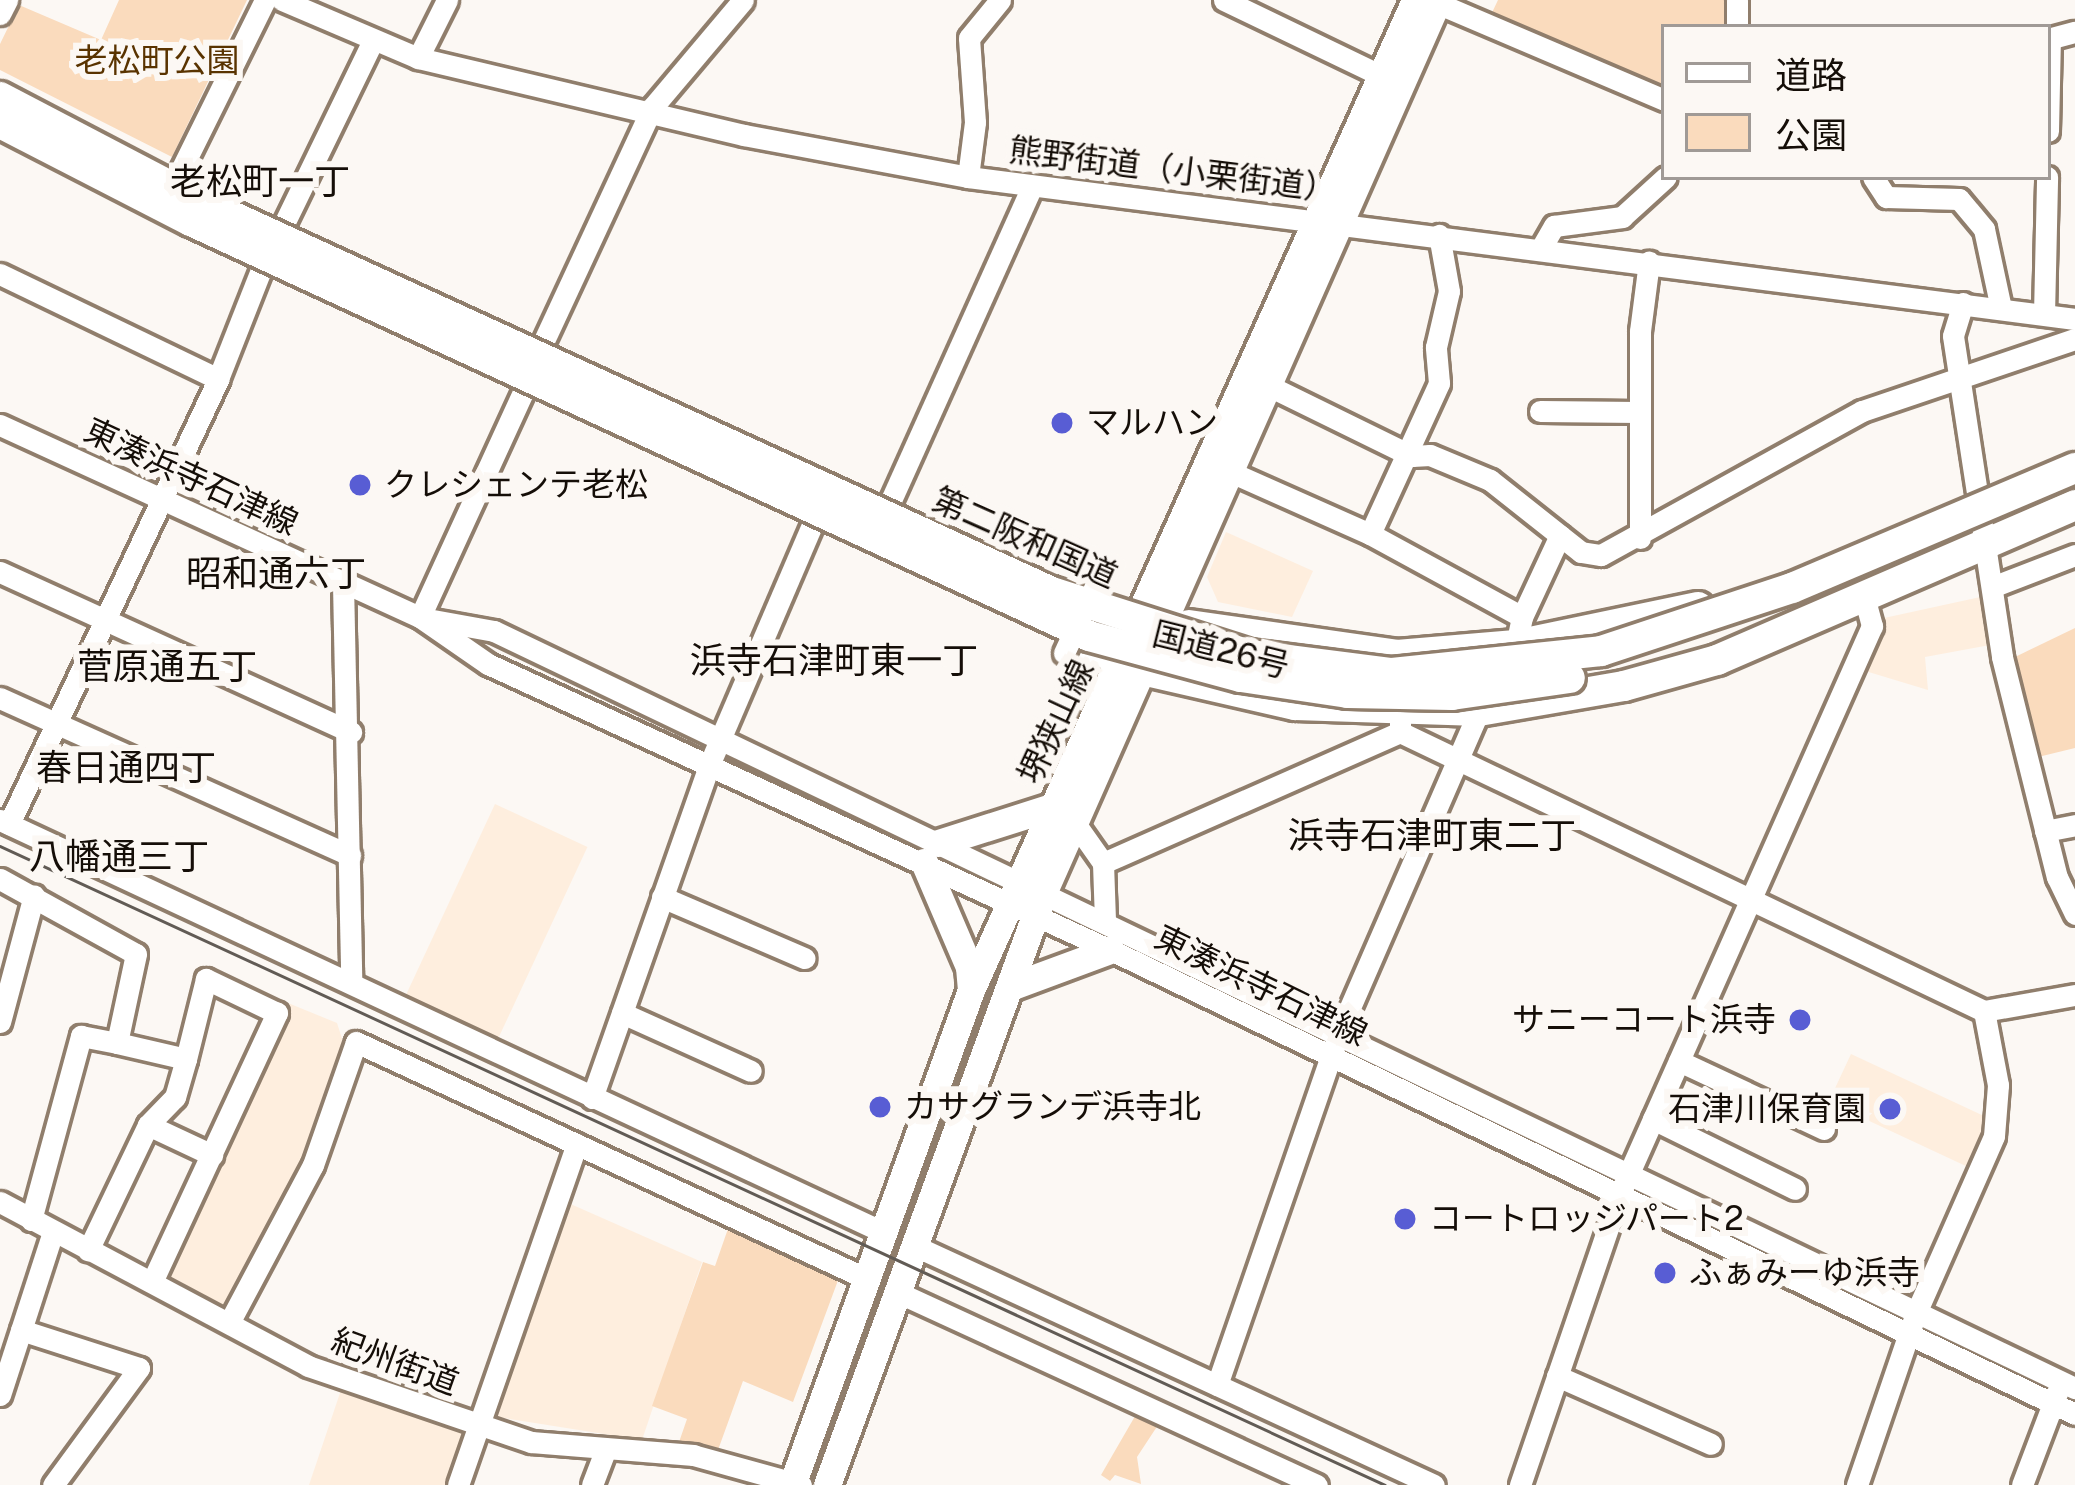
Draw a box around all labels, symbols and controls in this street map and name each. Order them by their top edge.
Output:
legend [1661,24,2051,180]
park label: 老松町公園 [75,41,239,81]
text: 道路 [1775,54,1847,96]
text: 公園 [1775,114,1847,156]
street label: 熊野街道（小栗街道） [1007,130,1339,210]
district label: 老松町一丁 [170,160,350,204]
place label: マルハン [1086,403,1218,443]
street label: 東湊浜寺石津線 [78,410,304,544]
marker: マルハン [1049,410,1075,436]
place label: クレシェンテ老松 [384,465,648,505]
marker: クレシェンテ老松 [347,472,373,498]
street label: 第二阪和国道 [927,480,1123,596]
district label: 昭和通六丁 [186,552,366,596]
street label: 国道26号 [1149,614,1293,686]
district label: 浜寺石津町東一丁 [690,639,978,683]
district label: 菅原通五丁 [77,645,257,689]
street label: 堺狭山線 [1010,654,1102,790]
district label: 春日通四丁 [36,746,216,790]
district label: 浜寺石津町東二丁 [1288,814,1576,858]
district label: 八幡通三丁 [29,835,209,879]
street label: 東湊浜寺石津線 [1149,918,1373,1054]
place label: サニーコート浜寺 [1512,1000,1776,1040]
marker: サニーコート浜寺 [1787,1007,1813,1033]
place label: カサグランデ浜寺北 [904,1087,1201,1127]
place label: 石津川保育園 [1668,1089,1866,1129]
marker: カサグランデ浜寺北 [867,1094,893,1120]
marker: 石津川保育園 [1877,1096,1903,1122]
place label: コートロッジパート2 [1429,1199,1746,1239]
marker: コートロッジパート2 [1392,1206,1418,1232]
place label: ふぁみーゆ浜寺 [1689,1253,1920,1293]
marker: ふぁみーゆ浜寺 [1652,1260,1678,1286]
street label: 紀州街道 [326,1321,464,1403]

